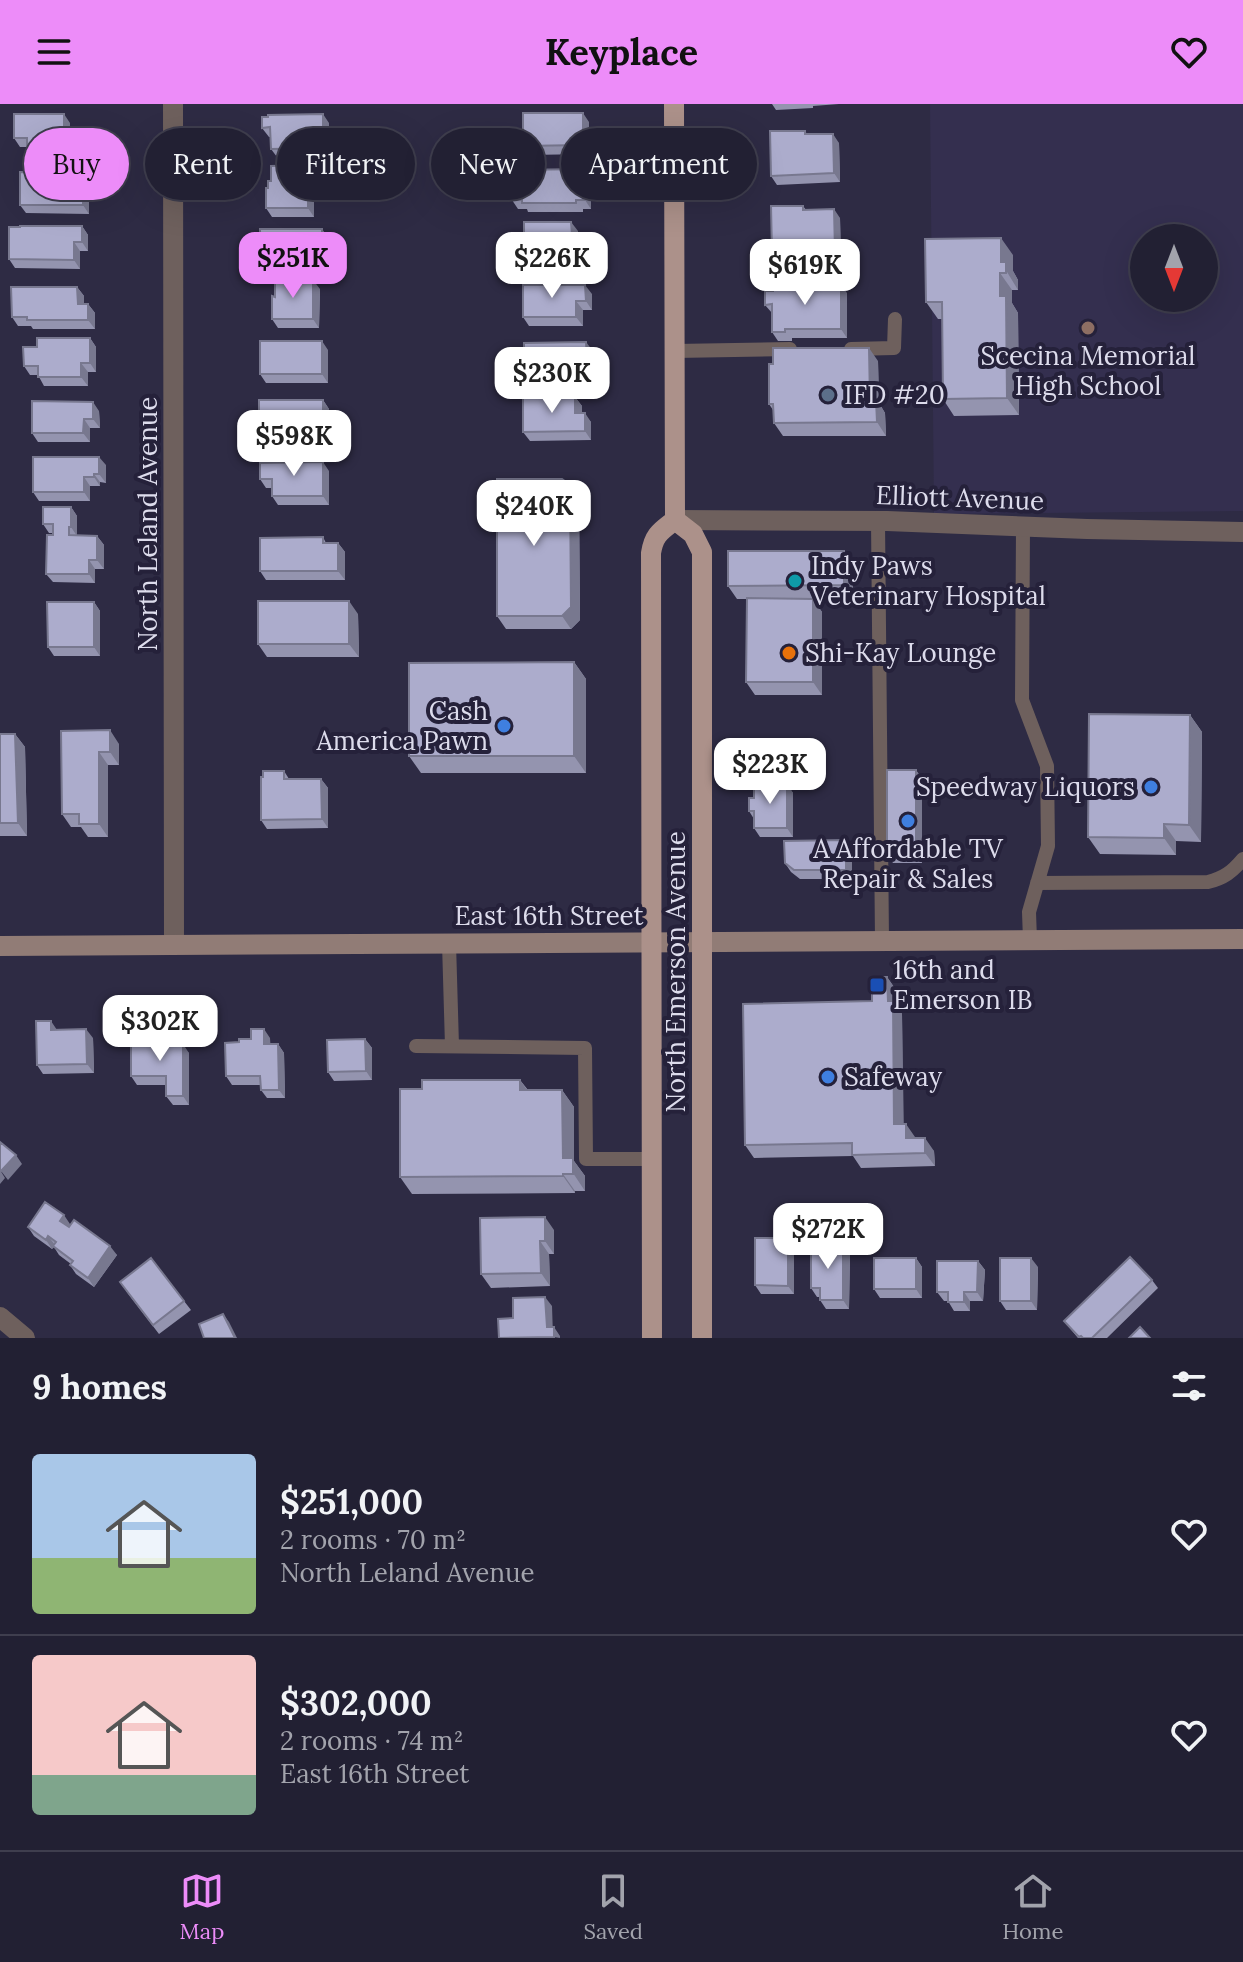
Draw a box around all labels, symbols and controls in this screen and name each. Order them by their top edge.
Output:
text: Keyplace [545,29,698,75]
icon: menu [32,30,76,74]
icon: heart [1167,30,1211,74]
chip: Buy [24,128,129,200]
chip: Rent [145,128,261,200]
chip: Filters [277,128,415,200]
chip: New [431,128,545,200]
chip: Apartment [561,128,757,200]
north arrow [1130,224,1218,312]
map controls [1130,224,1218,312]
pin: $251K [237,232,349,300]
pin: $226K [496,232,608,300]
pin: $619K [749,239,861,307]
text: $251K [257,241,329,274]
text: $226K [514,241,590,274]
text: $619K [768,248,842,281]
marker: Scecina Memorial High School [1079,319,1097,337]
place label: Scecina Memorial High School [981,339,1195,402]
pin: $230K [496,347,608,415]
text: $230K [513,356,591,389]
place label: IFD #20 [844,378,945,411]
marker: IFD #20 [819,386,837,404]
street label: North Leland Avenue [131,397,164,651]
pin: $598K [238,410,350,478]
text: $598K [255,419,333,452]
street label: Elliott Avenue [875,478,1045,517]
pin: $240K [478,480,590,548]
text: $240K [495,489,573,522]
place label: Indy Paws Veterinary Hospital [810,549,1046,612]
marker: Indy Paws Veterinary Hospital [786,572,804,590]
place label: Shi-Kay Lounge [805,636,996,669]
marker: Shi-Kay Lounge [780,644,798,662]
place label: Cash America Pawn [316,694,488,757]
marker: Cash America Pawn [495,717,513,735]
pin: $223K [714,738,826,806]
text: $223K [732,747,808,780]
place label: Speedway Liquors [916,770,1135,803]
marker: Speedway Liquors [1142,778,1160,796]
marker: A Affordable TV Repair & Sales [899,812,917,830]
street label: North Emerson Avenue [659,831,692,1113]
place label: A Affordable TV Repair & Sales [812,832,1004,895]
street label: East 16th Street [454,899,644,932]
place label: 16th and Emerson IB [893,953,1033,1016]
marker: 16th and Emerson IB [868,976,886,994]
pin: $302K [104,995,216,1063]
text: $302K [121,1004,199,1037]
place label: Safeway [844,1060,943,1093]
marker: Safeway [819,1068,837,1086]
pin: $272K [772,1203,884,1271]
text: $272K [791,1212,865,1245]
icon: filters [1167,1364,1211,1408]
text: 9 homes [32,1365,167,1408]
text: $251,000 [280,1480,423,1523]
icon: home [96,1486,192,1582]
icon: heart [1167,1512,1211,1556]
text: 2 rooms · 70 m² [280,1523,466,1556]
text: North Leland Avenue [280,1556,535,1589]
text: $302,000 [280,1681,432,1724]
icon: home [96,1687,192,1783]
icon: heart [1167,1713,1211,1757]
text: 2 rooms · 74 m² [280,1724,464,1757]
text: East 16th Street [280,1757,469,1790]
tab: Map [180,1869,224,1945]
tab: Saved [583,1869,643,1945]
tab: Home [1002,1869,1063,1945]

